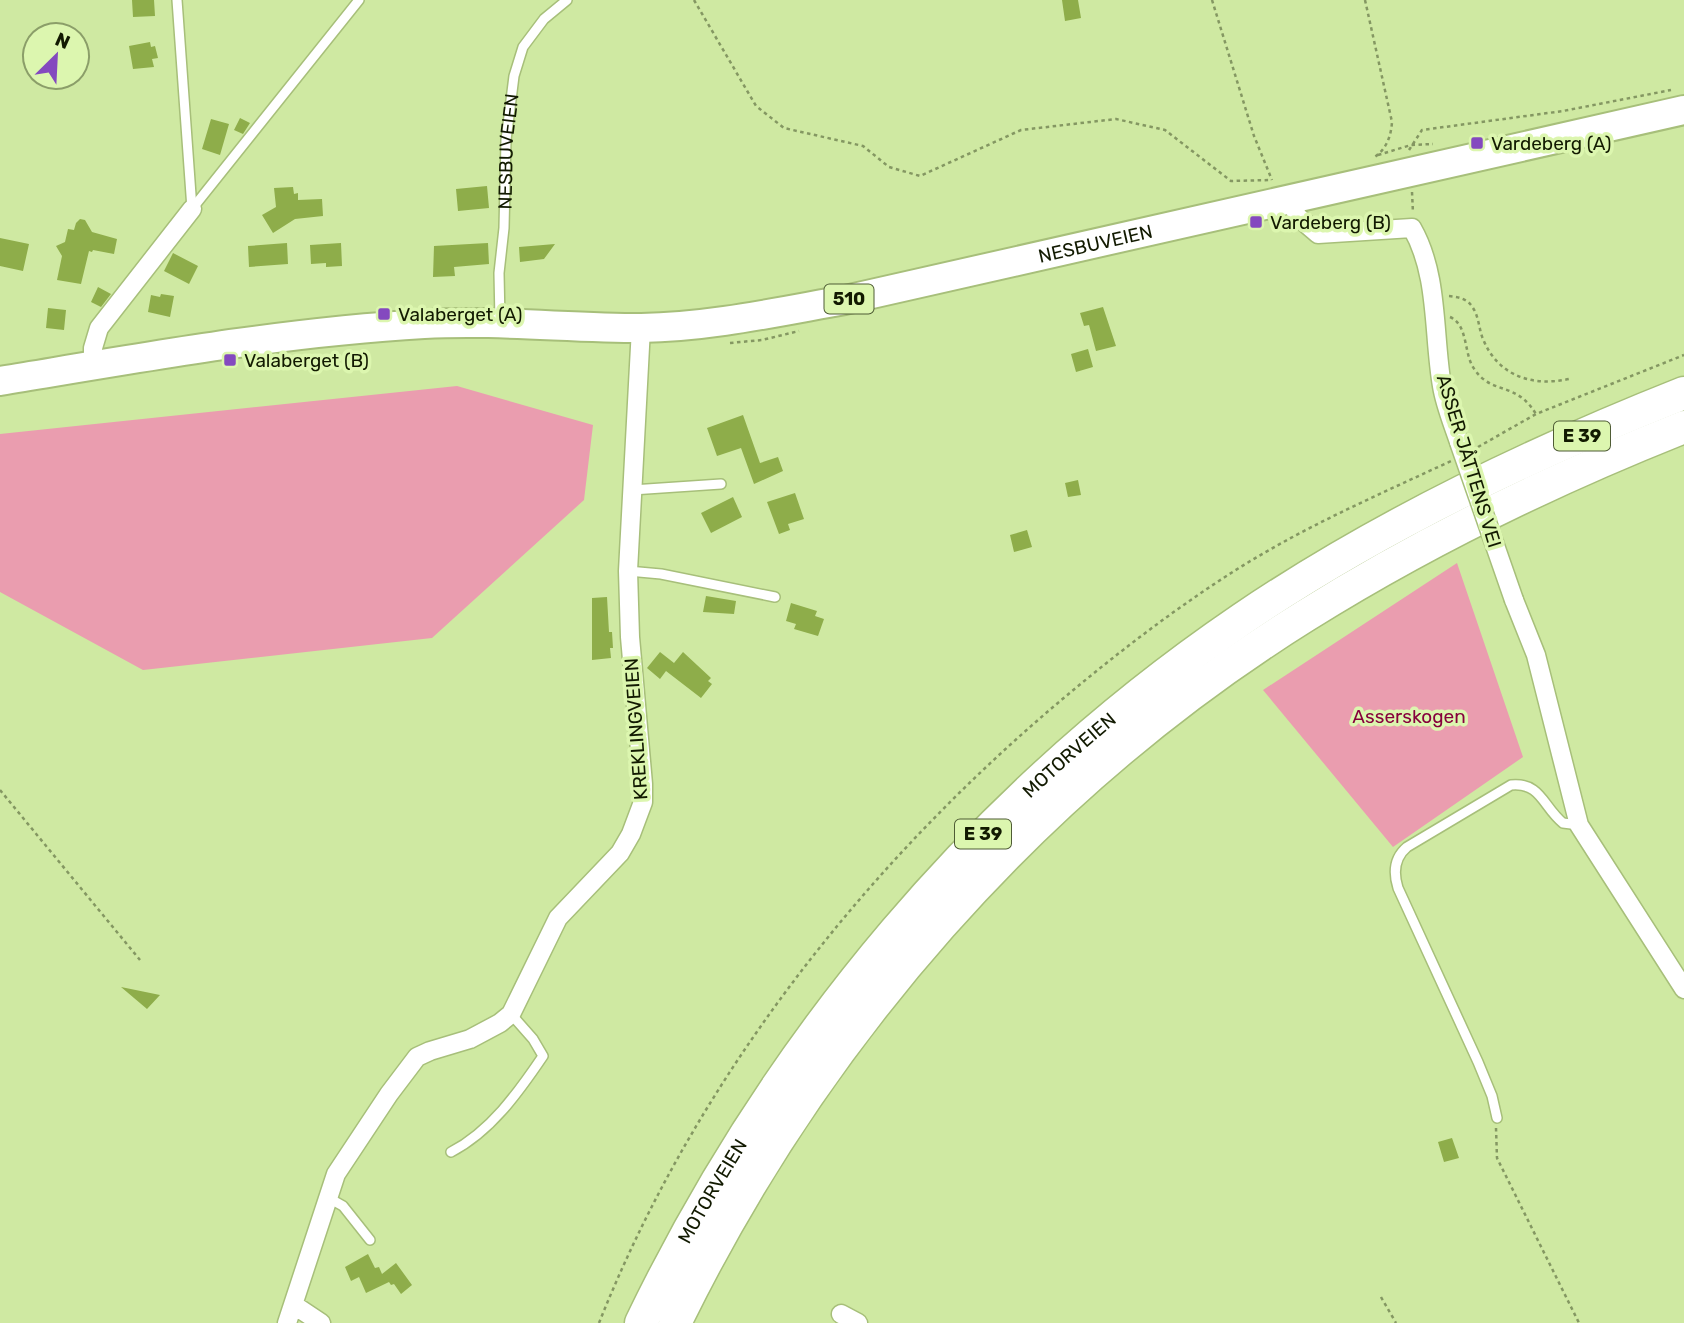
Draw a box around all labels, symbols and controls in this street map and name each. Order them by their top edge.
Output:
north arrow [21,21,91,91]
text: N [52,28,74,54]
street label: NESBUVEIEN [493,92,523,210]
place label: Vardeberg (A) [1491,132,1611,155]
marker: Vardeberg (A) [1469,135,1485,151]
place label: Vardeberg (B) [1270,211,1391,234]
marker: Vardeberg (B) [1248,214,1264,230]
street label: NESBUVEIEN [1036,219,1155,267]
road number: 510 [824,284,874,314]
place label: Valaberget (A) [398,303,523,326]
marker: Valaberget (A) [376,306,392,322]
place label: Valaberget (B) [244,349,369,372]
marker: Valaberget (B) [222,352,238,368]
street label: ASSER JÅTTENS VEI [1432,372,1506,550]
road number: E 39 [1554,422,1610,450]
street label: KREKLINGVEIEN [620,657,652,801]
park label: Asserskogen [1352,705,1466,728]
street label: MOTORVEIEN [1017,707,1120,802]
road number: E 39 [955,820,1011,848]
street label: MOTORVEIEN [673,1134,752,1247]

